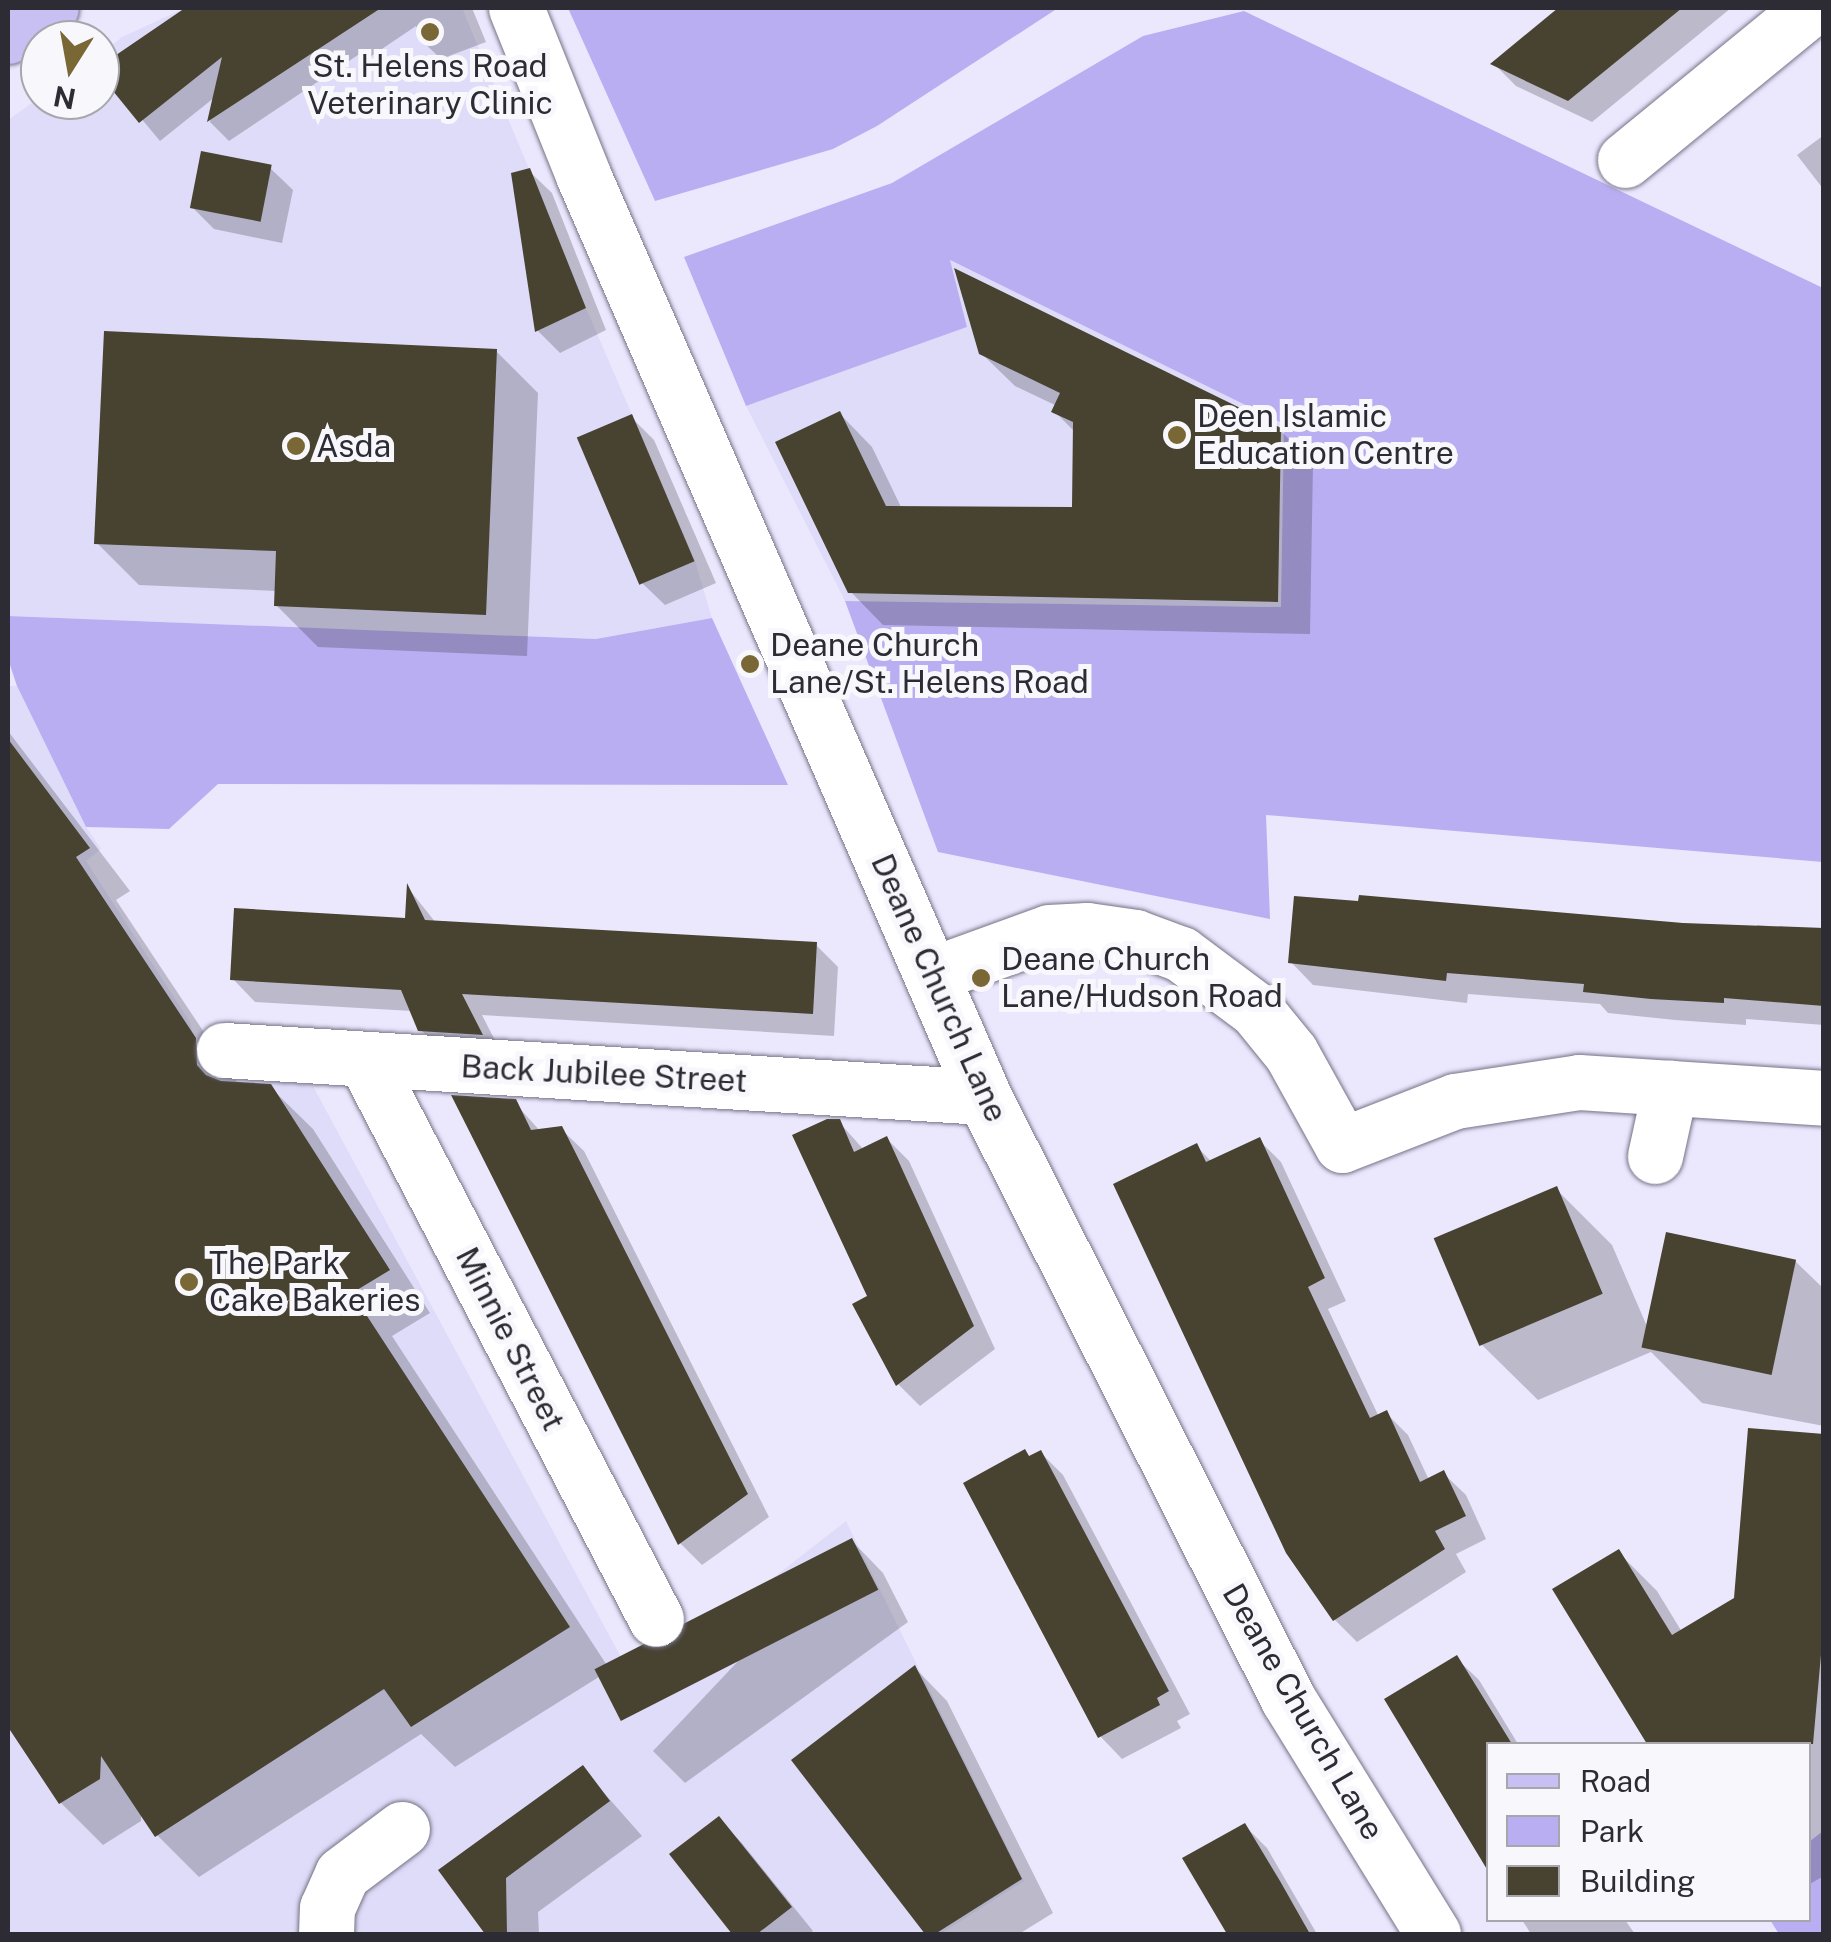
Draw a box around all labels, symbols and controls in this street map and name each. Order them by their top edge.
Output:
north arrow [20,20,120,120]
marker: St. Helens Road Veterinary Clinic [419,21,441,43]
place label: St. Helens Road Veterinary Clinic [307,48,553,123]
text: N [51,80,78,116]
place label: Deen Islamic Education Centre [1197,398,1454,473]
marker: Deen Islamic Education Centre [1166,424,1188,446]
place label: Asda [316,427,391,465]
marker: Asda [285,435,307,457]
place label: Deane Church Lane/St. Helens Road [770,627,1089,702]
marker: Deane Church Lane/St. Helens Road [739,653,761,675]
street label: Deane Church Lane [863,848,1015,1128]
place label: Deane Church Lane/Hudson Road [1001,941,1283,1016]
marker: Deane Church Lane/Hudson Road [970,967,992,989]
street label: Back Jubilee Street [460,1047,748,1101]
street label: Minnie Street [447,1241,573,1437]
place label: The Park Cake Bakeries [209,1245,421,1320]
marker: The Park Cake Bakeries [178,1271,200,1293]
street label: Deane Church Lane [1214,1577,1392,1847]
legend [1486,1742,1811,1922]
text: Road [1580,1763,1651,1799]
text: Park [1580,1813,1644,1849]
text: Building [1580,1863,1695,1899]

